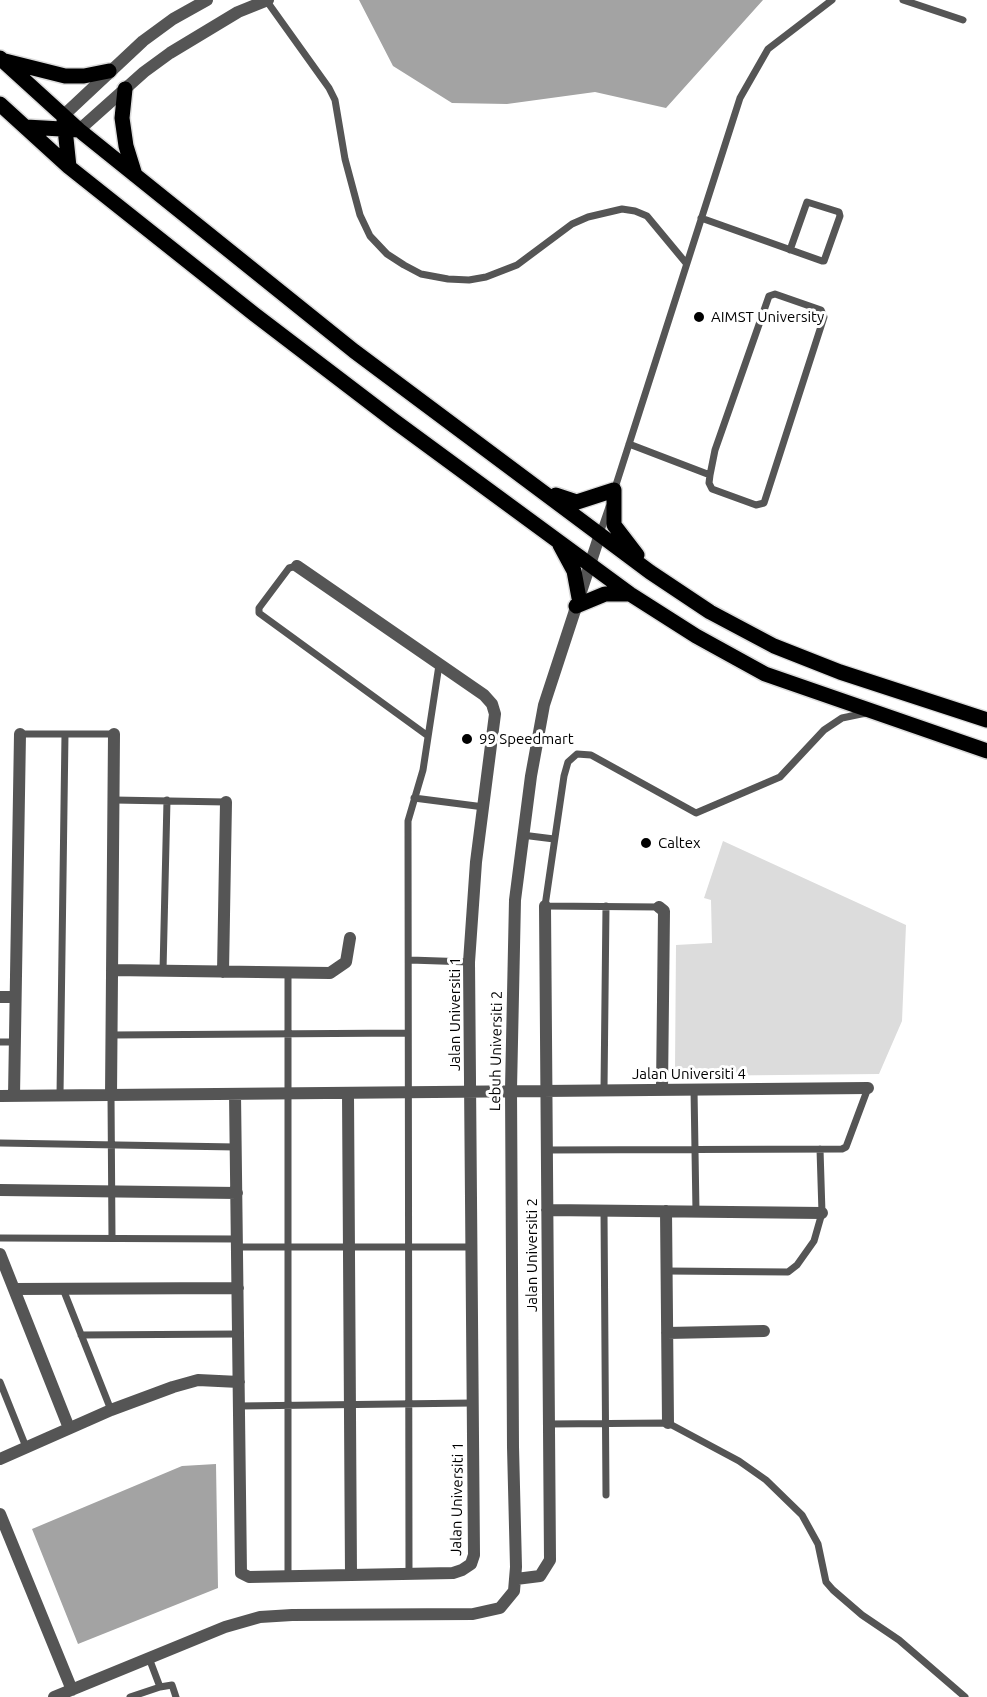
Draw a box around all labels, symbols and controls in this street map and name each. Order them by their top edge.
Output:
place label: AIMST University [711,308,824,326]
marker: AIMST University [692,310,706,324]
place label: 99 Speedmart [479,730,574,748]
marker: 99 Speedmart [460,732,474,746]
place label: Caltex [658,834,701,852]
marker: Caltex [639,836,653,850]
street label: Jalan Universiti 1 [446,957,464,1071]
street label: Lebuh Universiti 2 [486,991,506,1111]
street label: Jalan Universiti 4 [632,1065,746,1083]
street label: Jalan Universiti 2 [523,1198,541,1312]
street label: Jalan Universiti 1 [447,1442,467,1556]

